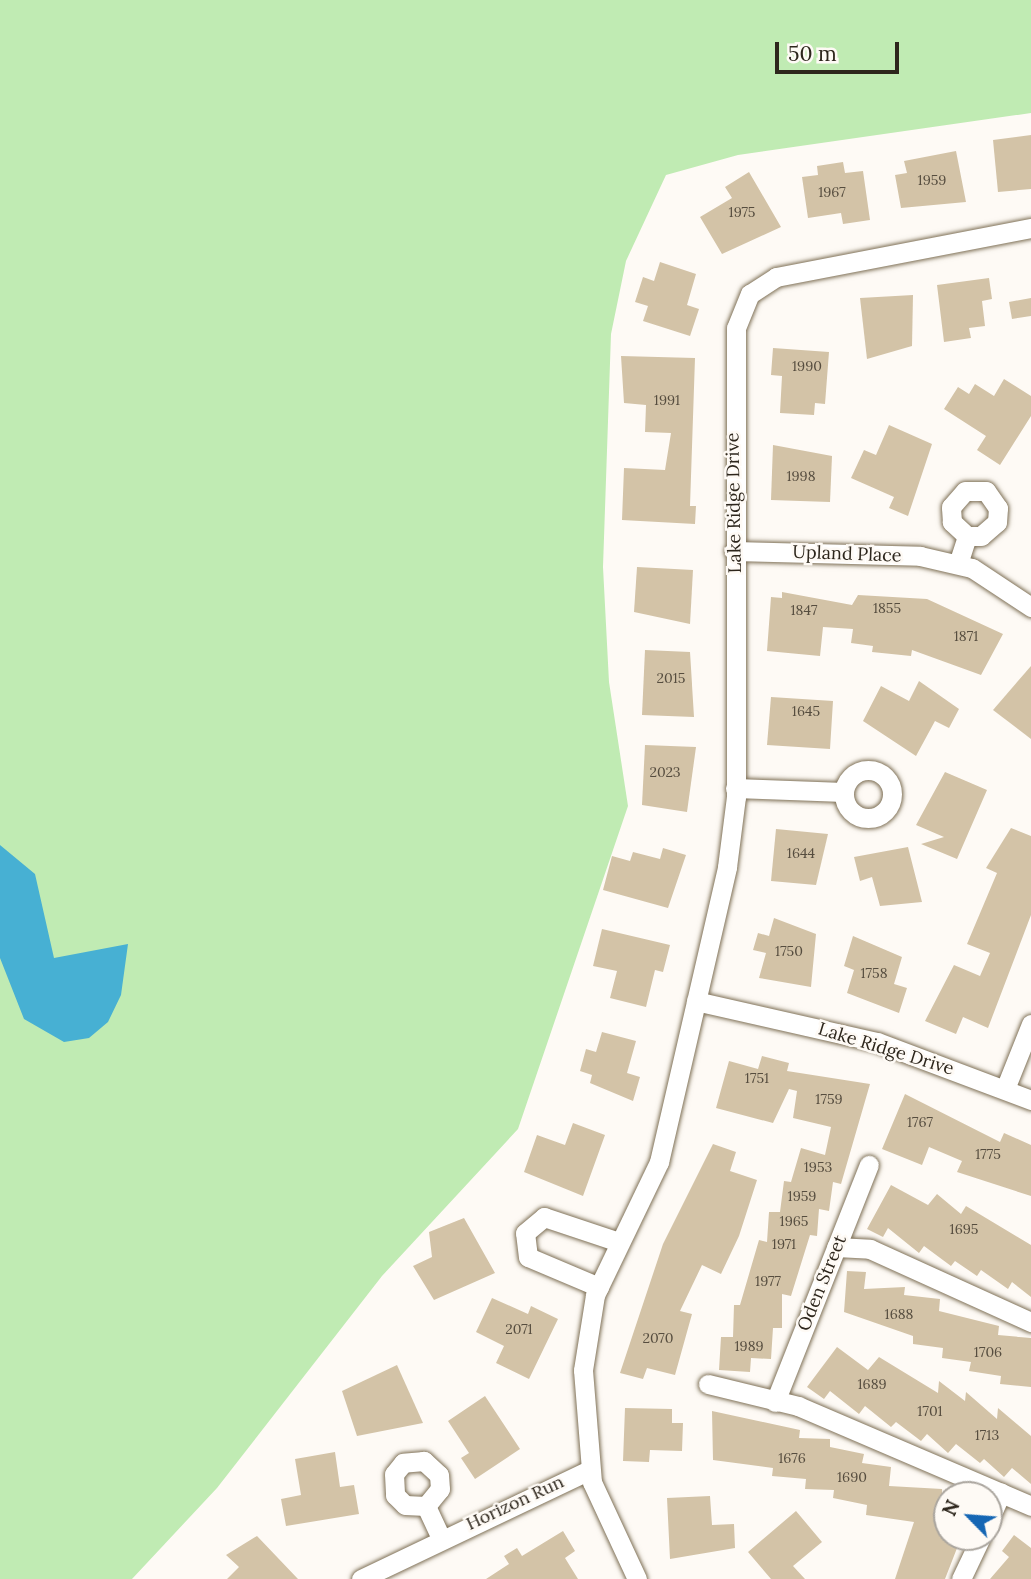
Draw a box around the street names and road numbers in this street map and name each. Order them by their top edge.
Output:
street label: Lake Ridge Drive [722,433,746,573]
street label: Upland Place [792,541,902,567]
street label: Lake Ridge Drive [816,1018,956,1080]
street label: Oden Street [793,1232,851,1334]
street label: Horizon Run [463,1471,567,1535]

